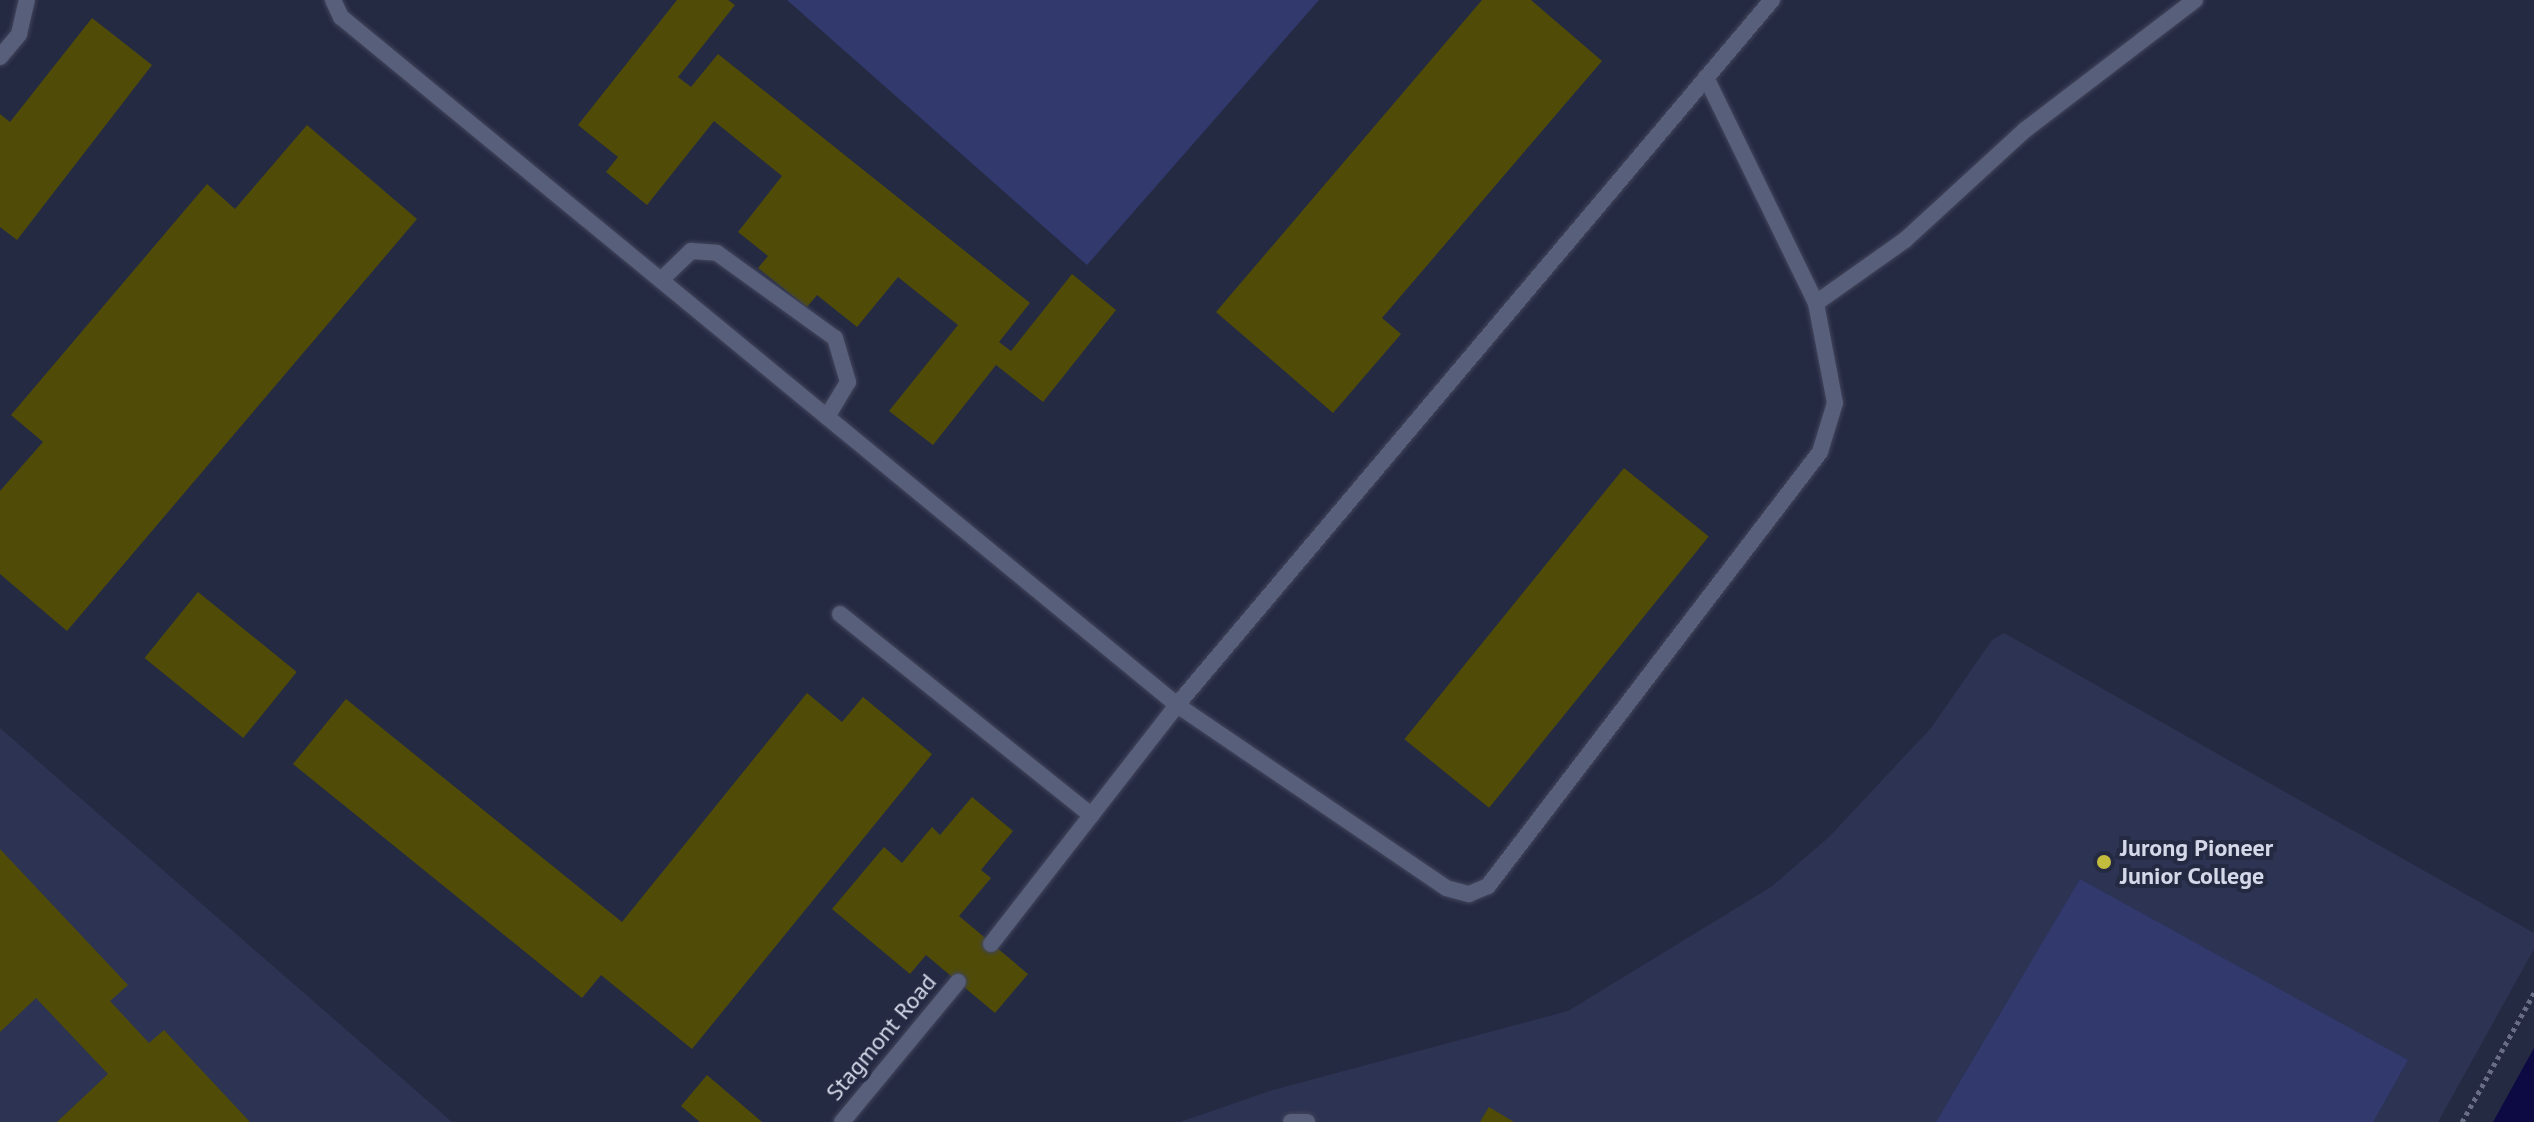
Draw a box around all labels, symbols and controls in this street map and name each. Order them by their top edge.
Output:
place label: Jurong Pioneer Junior College [2120,834,2273,890]
marker: Jurong Pioneer Junior College [2095,853,2113,871]
street label: Stagmont Road [820,968,942,1106]

